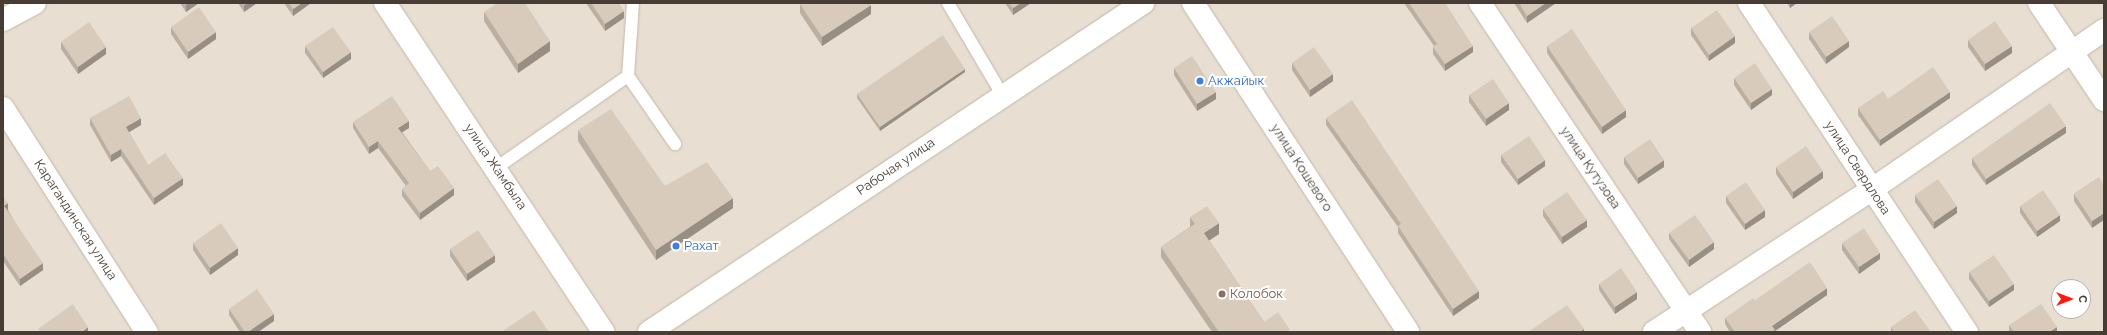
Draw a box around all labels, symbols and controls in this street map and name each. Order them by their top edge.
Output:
place label: Акжайык [1208,73,1264,89]
marker: Акжайык [1195,76,1205,86]
street label: улица Свердлова [1821,118,1893,218]
street label: улица Жамбыла [460,121,530,213]
street label: улица Кошевого [1267,121,1335,215]
street label: улица Кутузова [1557,124,1623,212]
street label: Рабочая улица [854,135,938,199]
street label: Карагандинская улица [30,157,120,283]
place label: Рахат [684,238,719,254]
marker: Рахат [671,241,681,251]
north arrow [2051,279,2091,319]
place label: Колобок [1230,286,1283,302]
marker: Колобок [1217,289,1227,299]
text: С [2076,295,2089,303]

